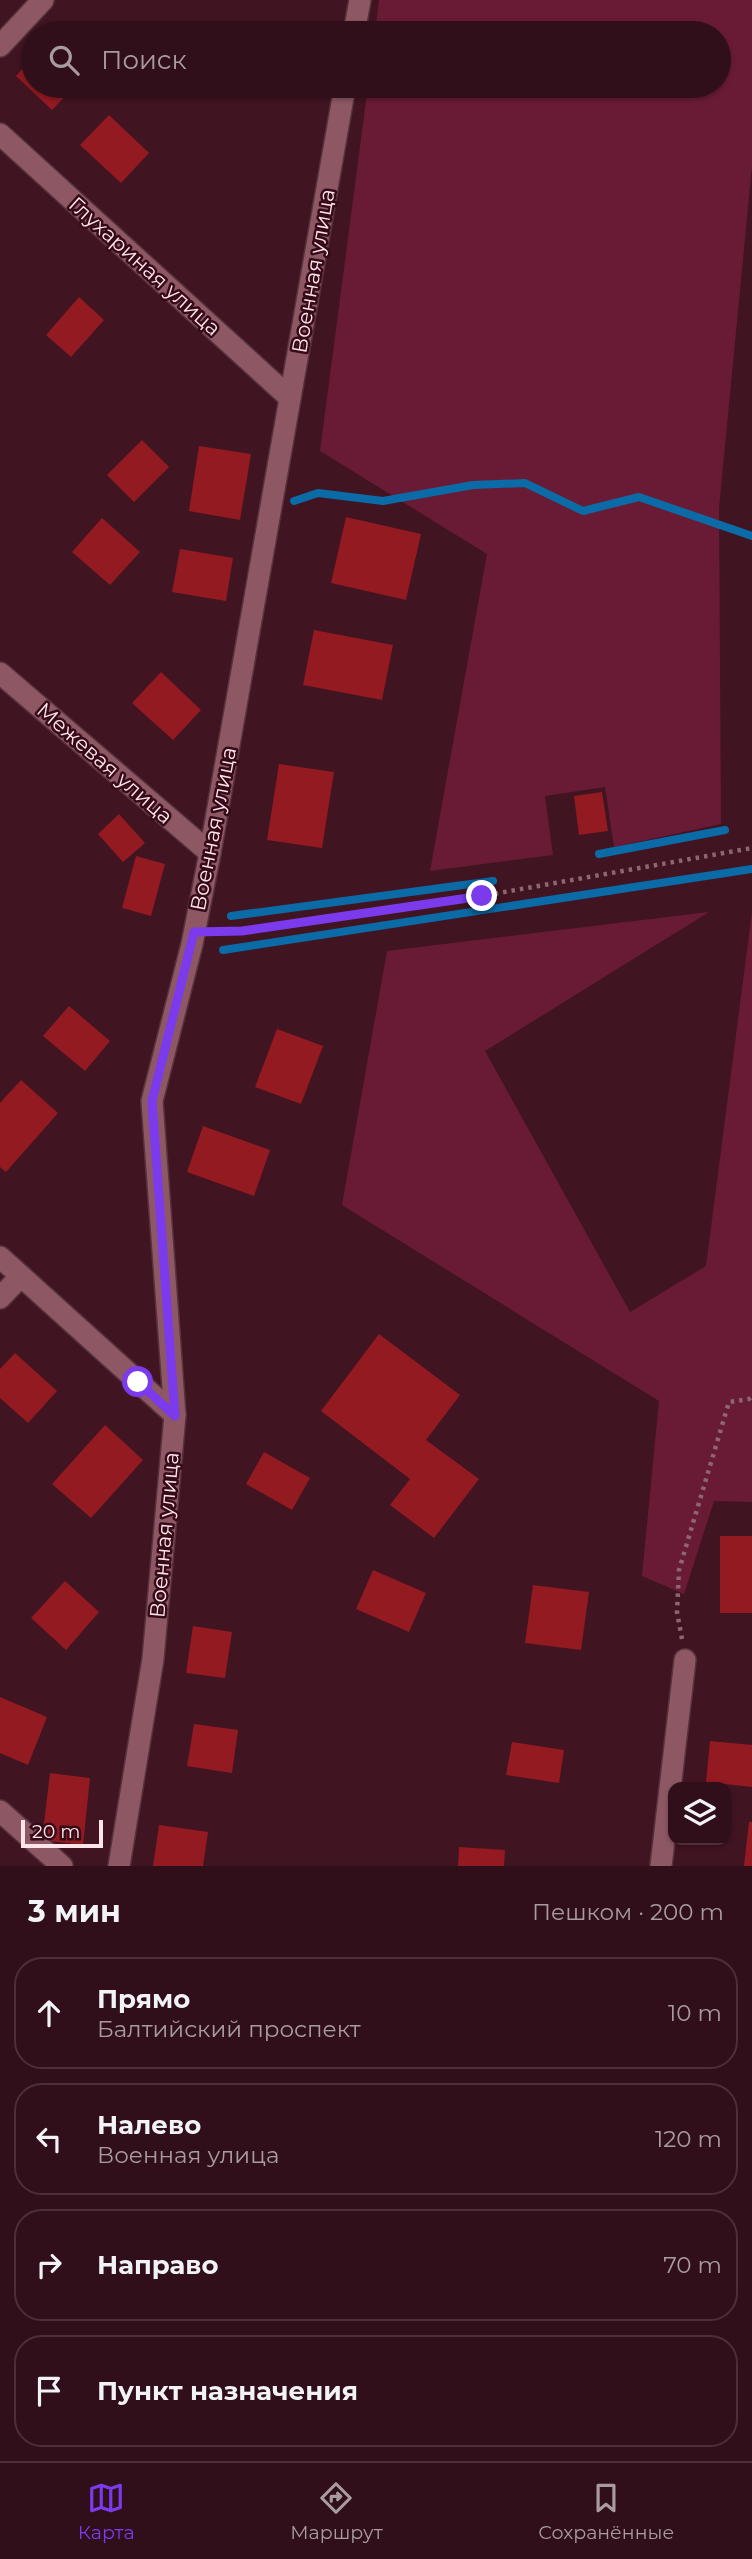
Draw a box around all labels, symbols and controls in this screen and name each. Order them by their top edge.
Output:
search box [21,21,731,98]
icon: search [45,41,83,79]
text: Поиск [101,44,187,76]
street label: Военная улица [286,187,340,355]
street label: Глухариная улица [64,191,226,341]
street label: Межевая улица [32,697,178,829]
street label: Военная улица [185,745,241,913]
route end [466,880,497,911]
route start [122,1366,153,1397]
street label: Военная улица [144,1451,184,1619]
map controls [668,1782,731,1845]
button: layers [668,1782,731,1845]
scale bar [21,1817,103,1849]
text: 20 m [32,1820,80,1843]
text: 3 мин [28,1893,121,1930]
text: Пешком · 200 m [532,1898,724,1926]
text: Прямо [97,1983,190,2015]
icon: ahead [30,1994,68,2032]
text: 10 m [668,1999,722,2027]
text: Балтийский проспект [97,2015,361,2043]
text: Налево [97,2109,201,2141]
icon: left [30,2120,68,2158]
text: 120 m [655,2125,722,2153]
text: Военная улица [97,2141,279,2169]
icon: right [30,2246,68,2284]
text: Направо [97,2249,218,2281]
text: 70 m [663,2251,722,2279]
icon: arrive [30,2372,68,2410]
text: Пункт назначения [97,2375,358,2407]
tab: Карта [78,2479,135,2544]
tab: Маршрут [290,2479,383,2544]
tab: Сохранённые [538,2479,674,2544]

